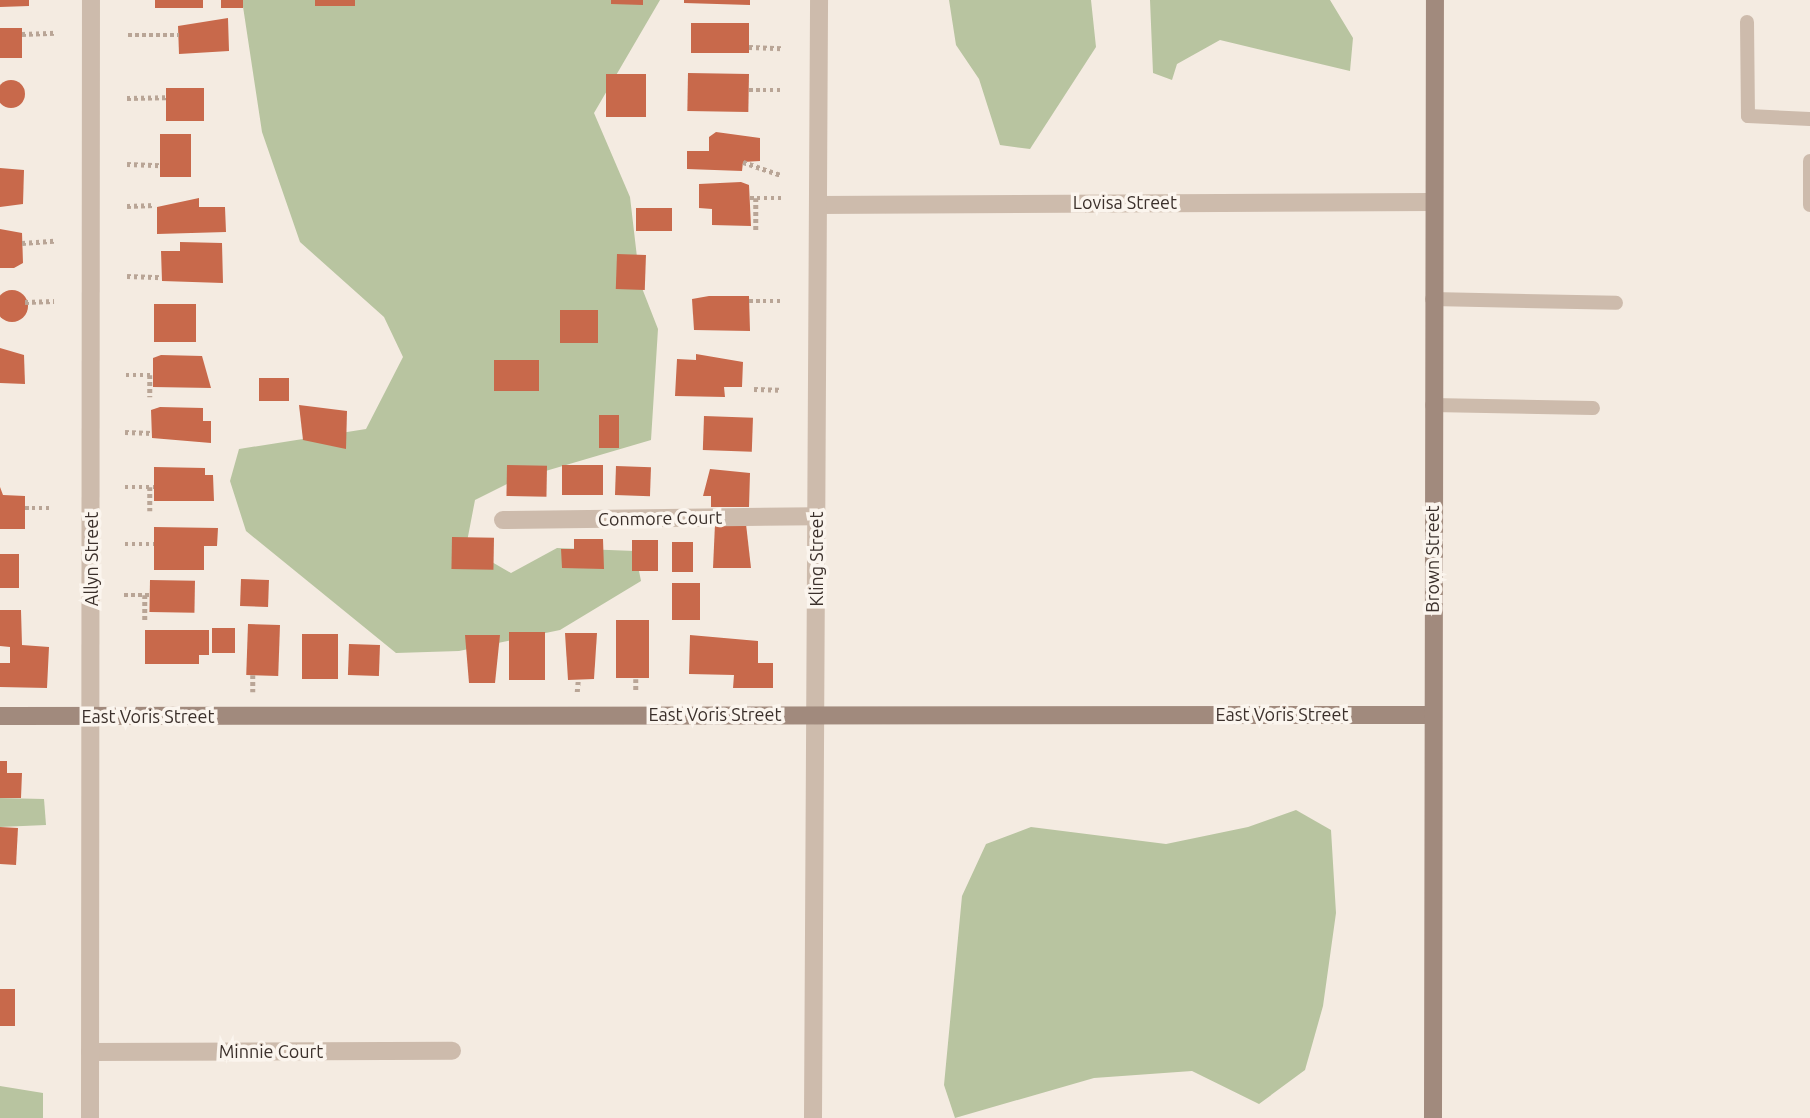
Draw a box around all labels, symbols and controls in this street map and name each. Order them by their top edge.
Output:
street label: Lovisa Street [1073,191,1177,213]
street label: Brown Street [1421,505,1443,613]
street label: Conmore Court [598,506,722,530]
street label: Kling Street [805,511,827,607]
street label: Allyn Street [80,512,102,606]
street label: East Voris Street [648,703,782,725]
street label: East Voris Street [1215,703,1349,725]
street label: East Voris Street [81,705,215,727]
street label: Minnie Court [219,1040,323,1062]

